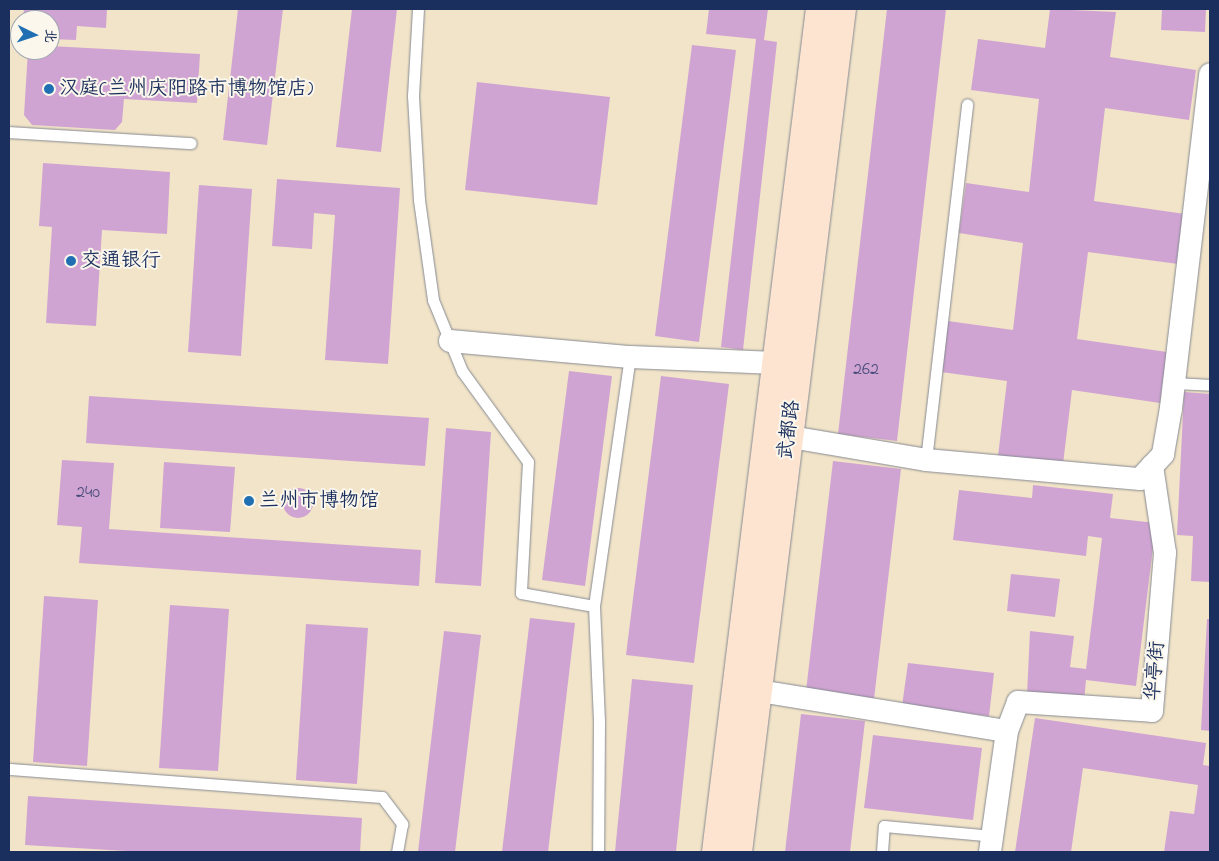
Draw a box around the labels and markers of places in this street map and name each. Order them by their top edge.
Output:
place label: 汉庭(兰州庆阳路市博物馆店) [59,77,313,101]
marker: 汉庭(兰州庆阳路市博物馆店) [43,83,55,95]
place label: 交通银行 [81,249,161,273]
marker: 交通银行 [65,255,77,267]
place label: 兰州市博物馆 [259,489,379,513]
marker: 兰州市博物馆 [243,495,255,507]

